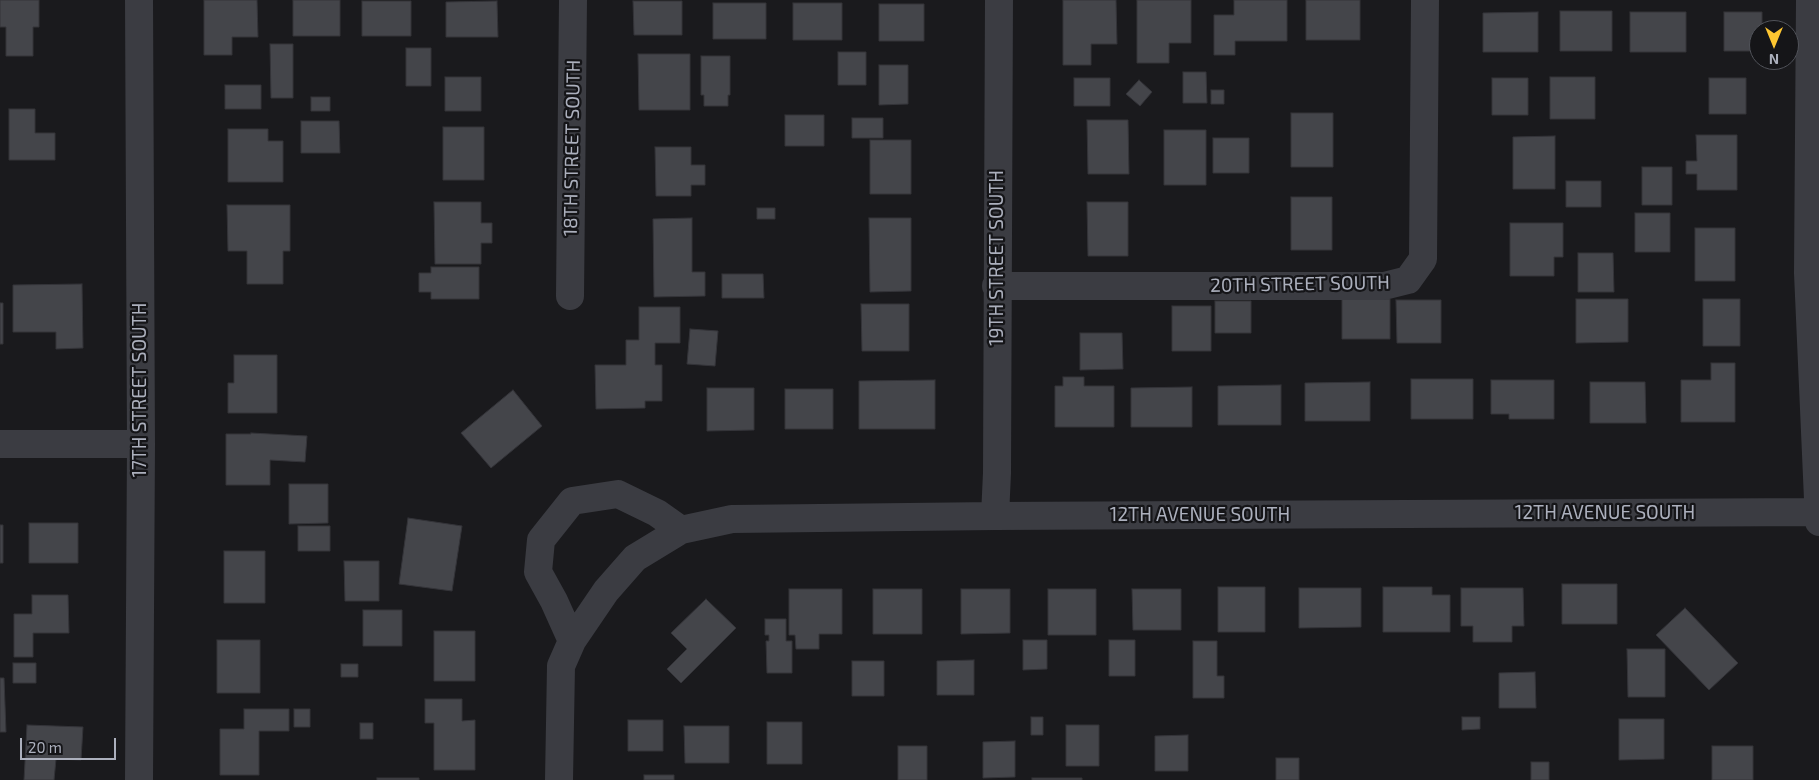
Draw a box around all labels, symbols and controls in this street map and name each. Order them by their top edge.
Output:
north arrow [1749,20,1799,70]
text: N [1769,51,1779,68]
street label: 18TH STREET SOUTH [559,59,585,237]
street label: 19TH STREET SOUTH [986,170,1008,346]
street label: 20TH STREET SOUTH [1210,271,1390,297]
street label: 17TH STREET SOUTH [129,303,151,477]
street label: 12TH AVENUE SOUTH [1515,502,1695,524]
street label: 12TH AVENUE SOUTH [1110,504,1290,526]
scale bar [22,728,119,760]
text: 20 m [28,738,62,756]

